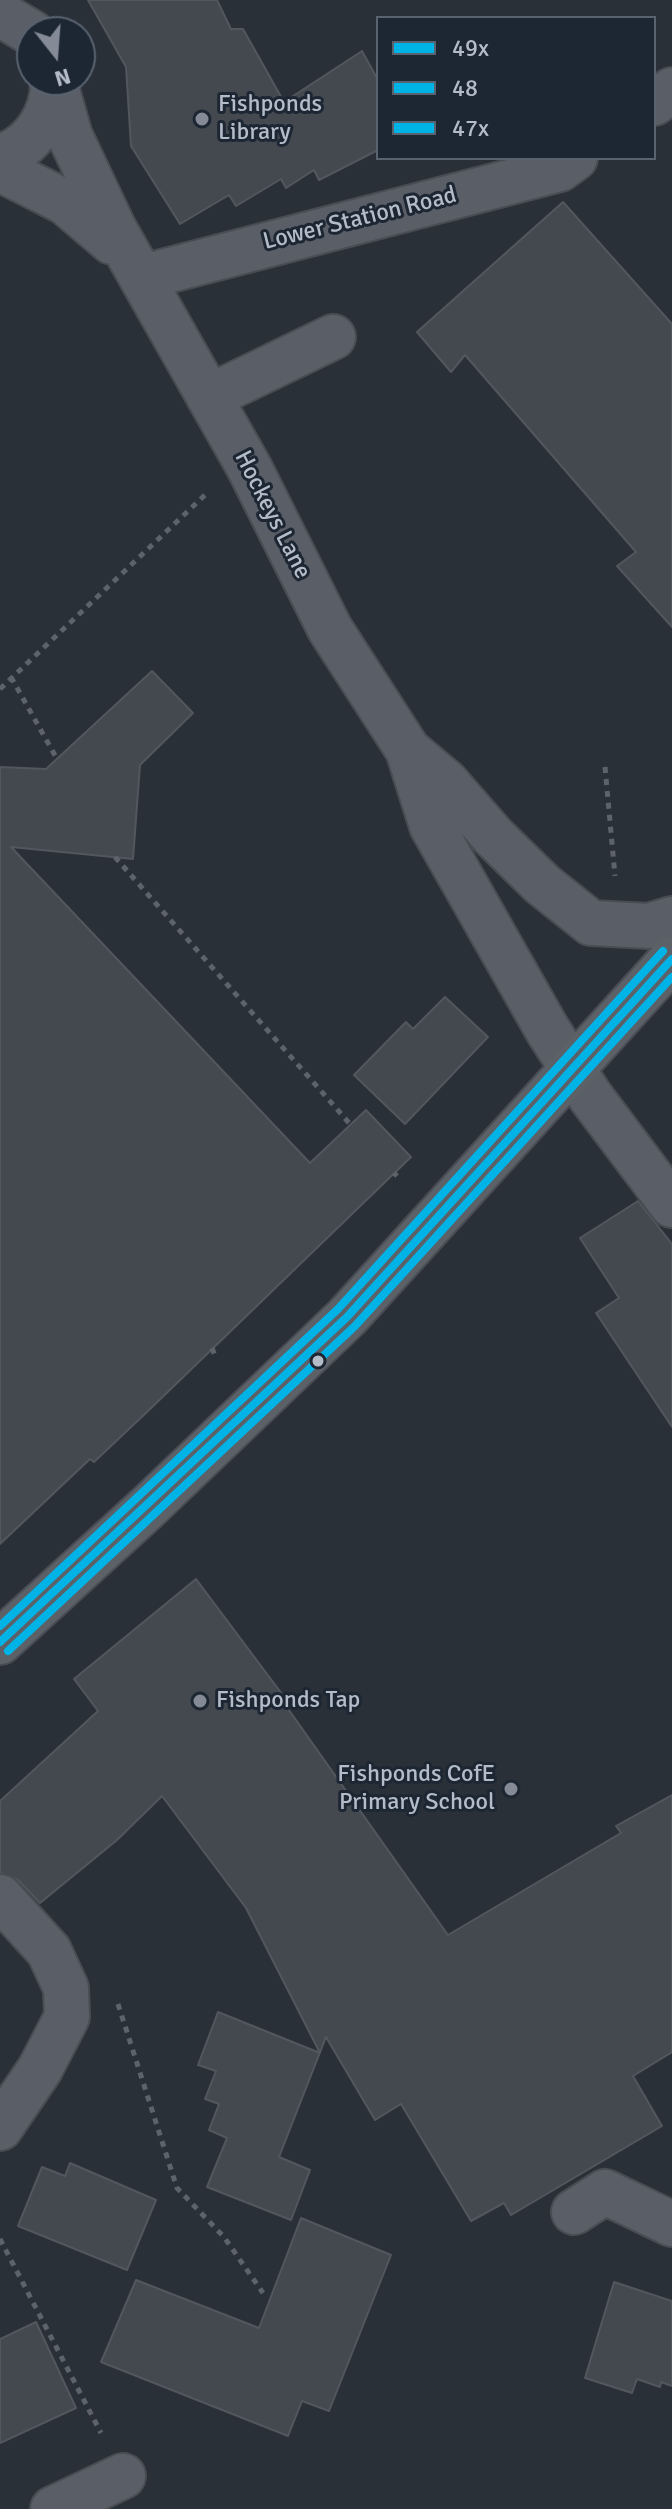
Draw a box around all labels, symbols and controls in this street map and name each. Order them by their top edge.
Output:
north arrow [16,16,96,96]
legend [376,16,656,160]
text: 49x [452,33,489,63]
text: N [51,62,74,93]
text: 48 [452,73,478,103]
place label: Fishponds Library [218,91,322,147]
marker: Fishponds Library [193,110,211,128]
text: 47x [452,113,489,143]
street label: Lower Station Road [260,181,460,257]
street label: Hockeys Lane [227,446,317,584]
unlabelled marker [310,1353,326,1369]
place label: Fishponds Tap [216,1687,360,1715]
marker: Fishponds Tap [191,1692,209,1710]
place label: Fishponds CofE Primary School [337,1761,495,1817]
marker: Fishponds CofE Primary School [502,1780,520,1798]

